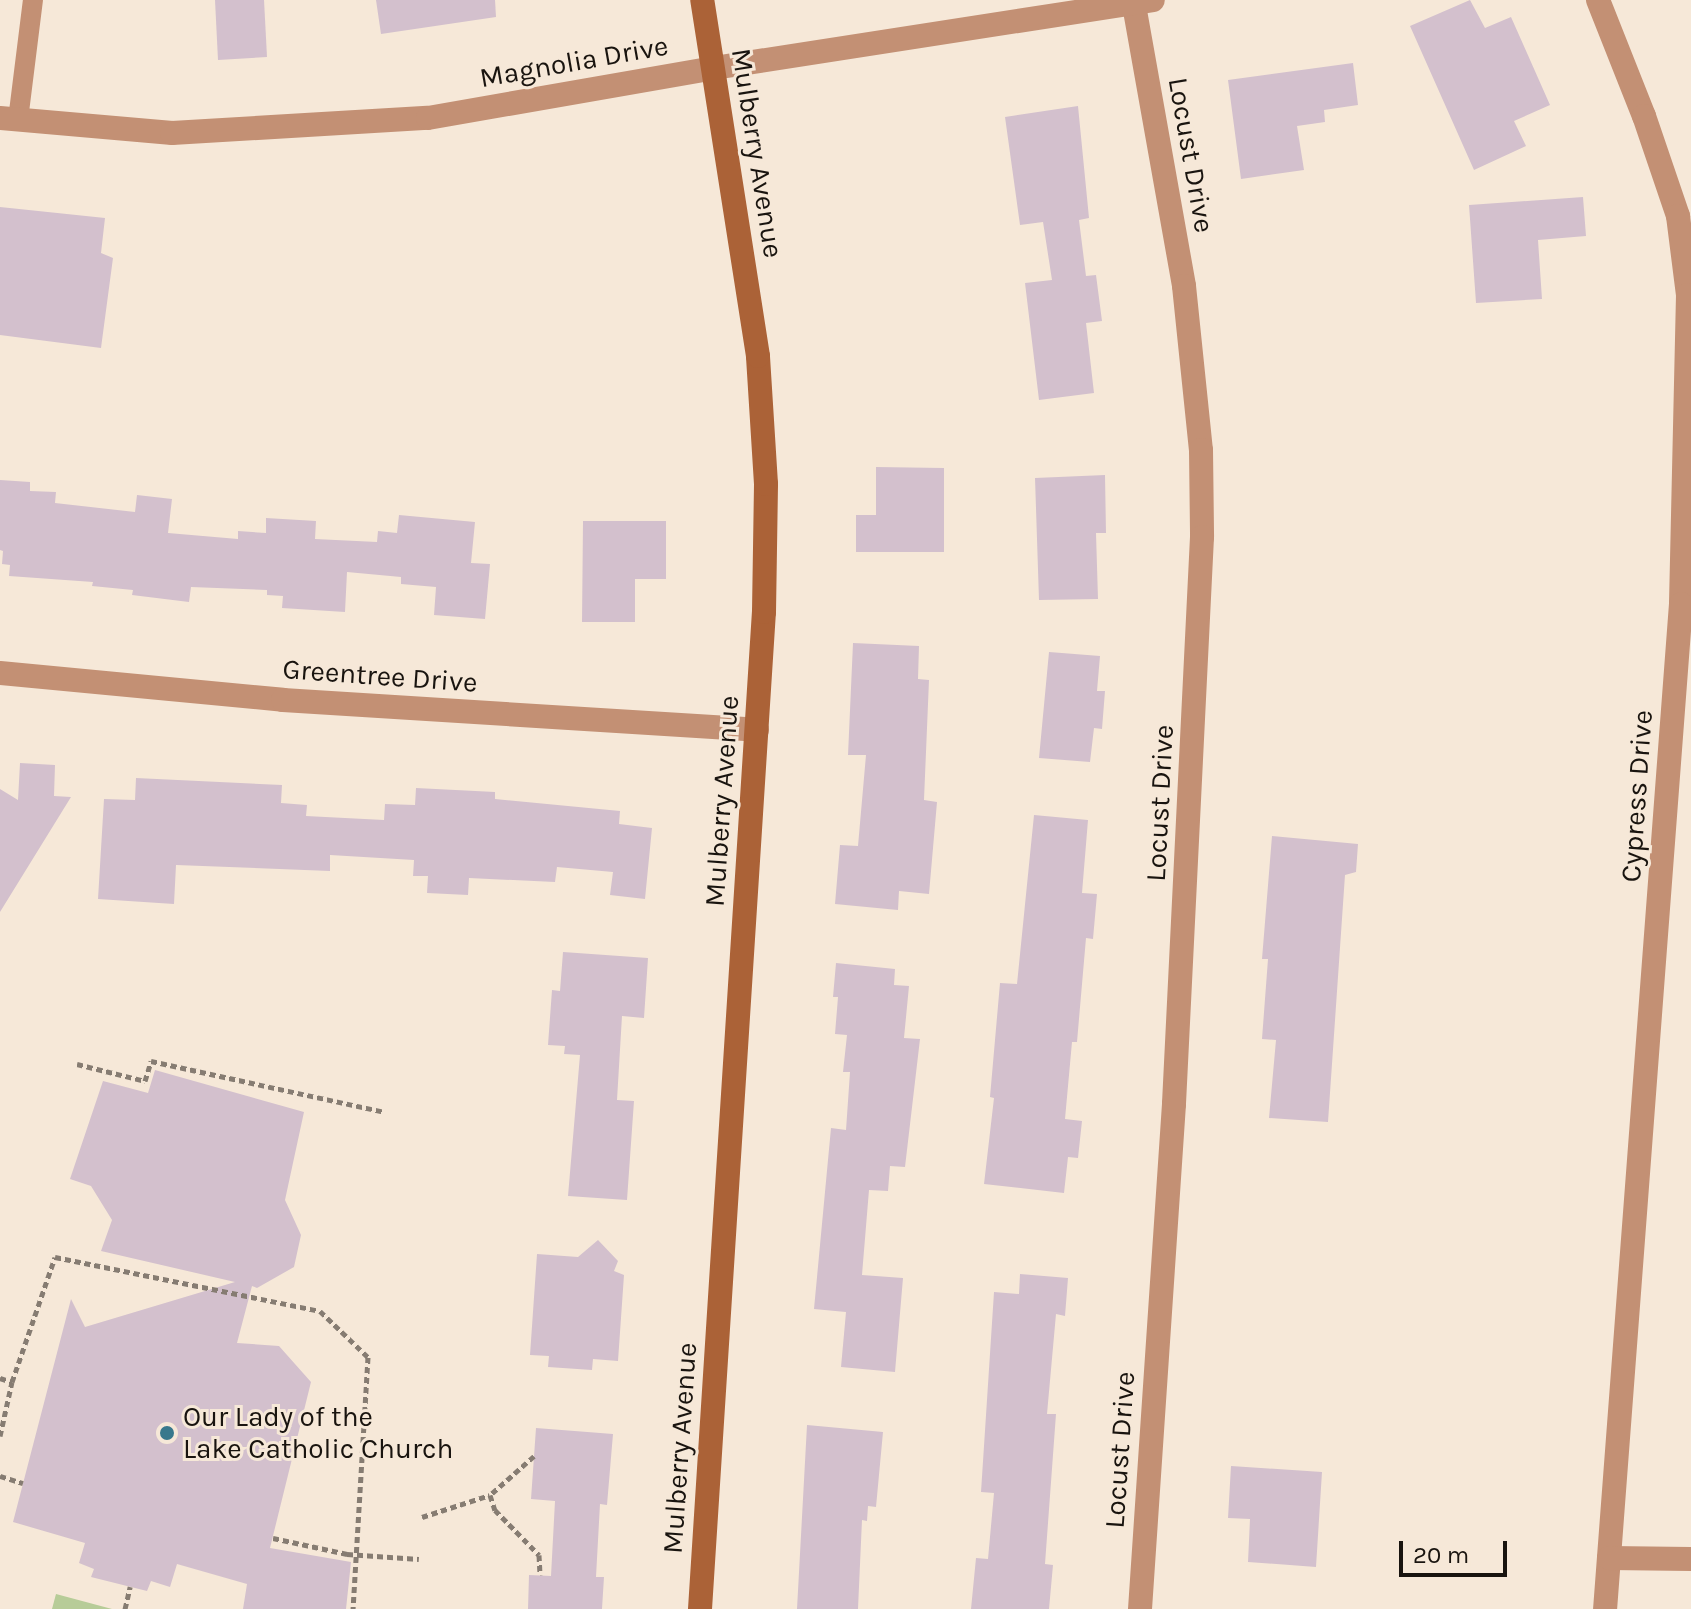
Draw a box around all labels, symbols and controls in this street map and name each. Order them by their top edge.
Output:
street label: Magnolia Drive [477,29,671,95]
street label: Mulberry Avenue [724,46,790,260]
street label: Locust Drive [1161,75,1221,235]
street label: Greentree Drive [281,652,479,700]
street label: Mulberry Avenue [698,694,746,908]
street label: Cypress Drive [1614,709,1660,883]
street label: Locust Drive [1139,724,1181,882]
street label: Mulberry Avenue [656,1341,704,1555]
street label: Locust Drive [1098,1370,1142,1530]
place label: Our Lady of the Lake Catholic Church [183,1400,453,1466]
marker: Our Lady of the Lake Catholic Church [158,1424,176,1442]
scale bar [1403,1525,1511,1575]
text: 20 m [1413,1541,1469,1569]

